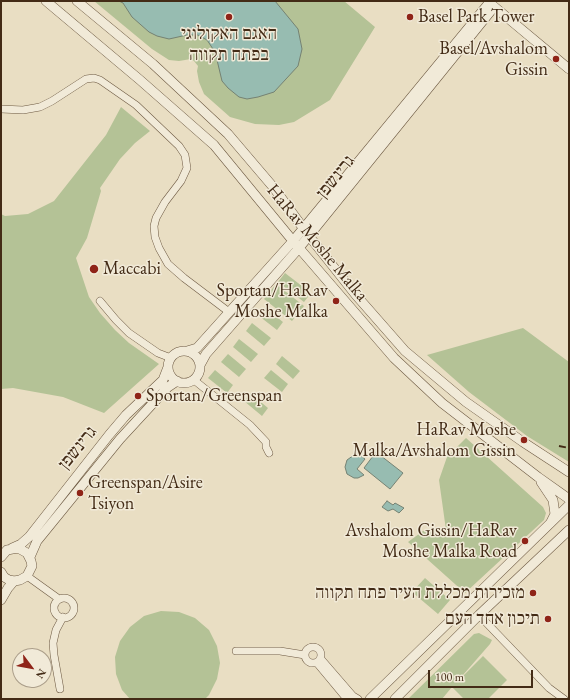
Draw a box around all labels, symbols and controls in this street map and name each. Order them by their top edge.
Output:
place label: Basel Park Tower [418,6,534,28]
marker: האגם האקולוגי בפתח תקווה [224,12,234,22]
marker: Basel Park Tower [405,12,415,22]
place label: האגם האקולוגי בפתח תקווה [181,23,277,66]
place label: Basel/Avshalom Gissin [439,38,548,80]
marker: Basel/Avshalom Gissin [551,54,561,64]
street label: גרינשפן [312,151,360,203]
street label: HaRav Moshe Malka [262,180,372,306]
place label: Maccabi [103,258,161,280]
marker: Maccabi [88,263,100,275]
place label: Sportan/HaRav Moshe Malka [217,280,328,322]
marker: Sportan/HaRav Moshe Malka [331,296,341,306]
place label: Sportan/Greenspan [146,385,282,407]
marker: Sportan/Greenspan [133,391,143,401]
place label: HaRav Moshe Malka/Avshalom Gissin [353,419,516,462]
street label: גרינשפן [54,422,102,474]
marker: HaRav Moshe Malka/Avshalom Gissin [519,435,529,445]
place label: Greenspan/Asire Tsiyon [88,472,203,514]
marker: Greenspan/Asire Tsiyon [75,488,85,498]
place label: Avshalom Gissin/HaRav Moshe Malka Road [345,520,517,562]
marker: Avshalom Gissin/HaRav Moshe Malka Road [520,536,530,546]
place label: מזכירות מכללת העיר פתח תקווה [315,582,525,604]
marker: מזכירות מכללת העיר פתח תקווה [528,588,538,598]
place label: תיכון אחד העם [445,608,540,630]
marker: תיכון אחד העם [543,614,553,624]
north arrow [12,648,52,688]
scale bar [430,662,535,688]
text: N [33,666,50,681]
text: 100 m [435,669,464,685]

